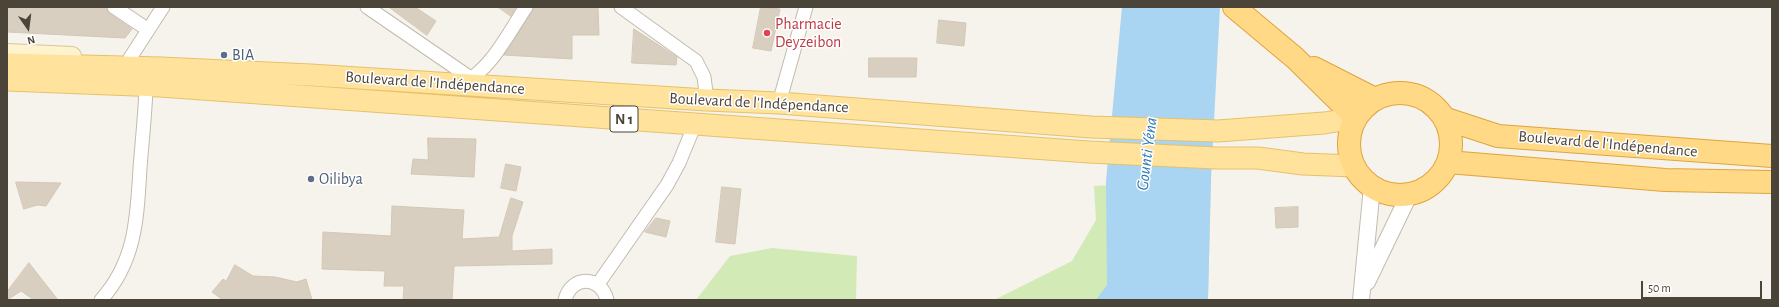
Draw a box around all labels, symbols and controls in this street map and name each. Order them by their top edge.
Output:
north arrow [8,8,48,48]
place label: Pharmacie Deyzeibon [775,14,842,52]
marker: Pharmacie Deyzeibon [762,28,772,38]
text: N [26,34,36,46]
place label: BIA [232,45,254,65]
marker: BIA [219,50,229,60]
street label: Boulevard de l'Indépendance [345,67,525,99]
street label: Boulevard de l'Indépendance [669,89,849,117]
road number: N 1 [610,106,638,132]
water label: Gounti Yéna [1132,116,1162,192]
street label: Boulevard de l'Indépendance [1518,127,1698,161]
place label: Oilibya [319,169,363,189]
marker: Oilibya [306,174,316,184]
scale bar [1643,273,1764,299]
text: 50 m [1648,282,1671,294]

